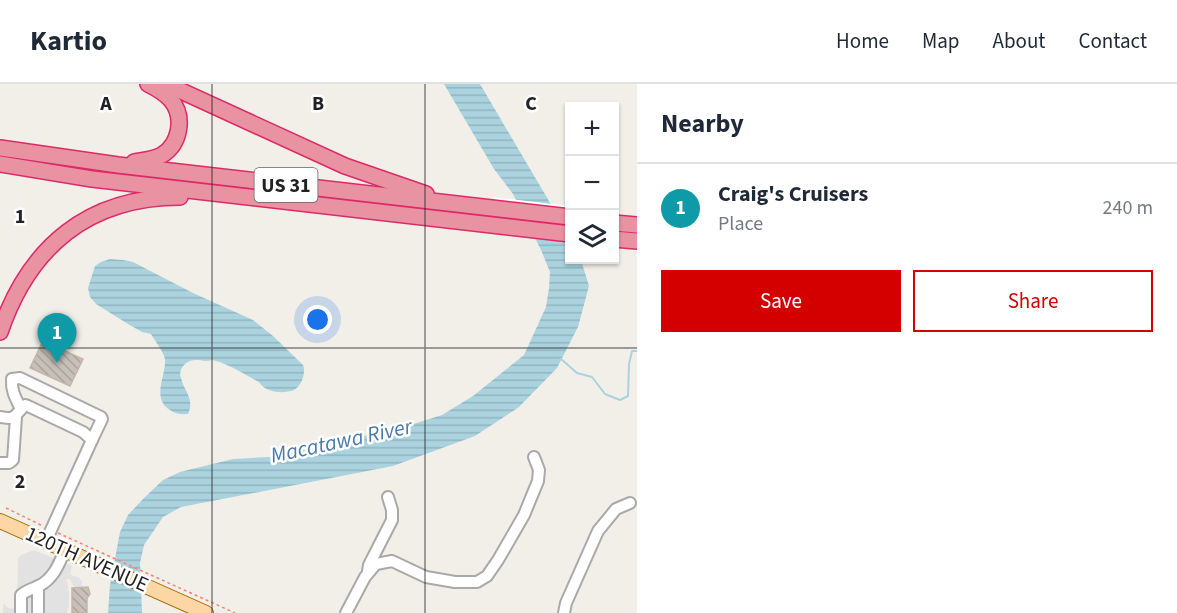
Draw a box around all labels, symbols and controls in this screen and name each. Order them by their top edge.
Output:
text: Kartio [30,21,107,61]
text: Home [836,26,889,56]
text: Map [922,26,960,56]
text: About [993,26,1045,56]
text: Contact [1078,26,1147,56]
text: A [99,90,112,118]
text: B [312,90,324,118]
text: C [525,90,537,118]
map controls [565,102,619,264]
button: + [565,102,619,156]
text: Nearby [661,105,744,142]
button: − [565,156,619,210]
road number: US 31 [254,168,318,202]
text: Craig's Cruisers [718,178,868,210]
text: 1 [675,194,686,222]
text: 240 m [1103,194,1153,222]
text: 1 [15,203,25,231]
button: layers [565,210,619,264]
text: Place [718,210,763,238]
button: Save [661,270,901,332]
button: Share [913,270,1153,332]
your location [303,305,332,334]
pin: 1 [38,314,76,363]
water label: Macatawa River [267,410,416,472]
text: 2 [15,468,25,496]
street label: 120TH AVENUE [21,519,153,599]

